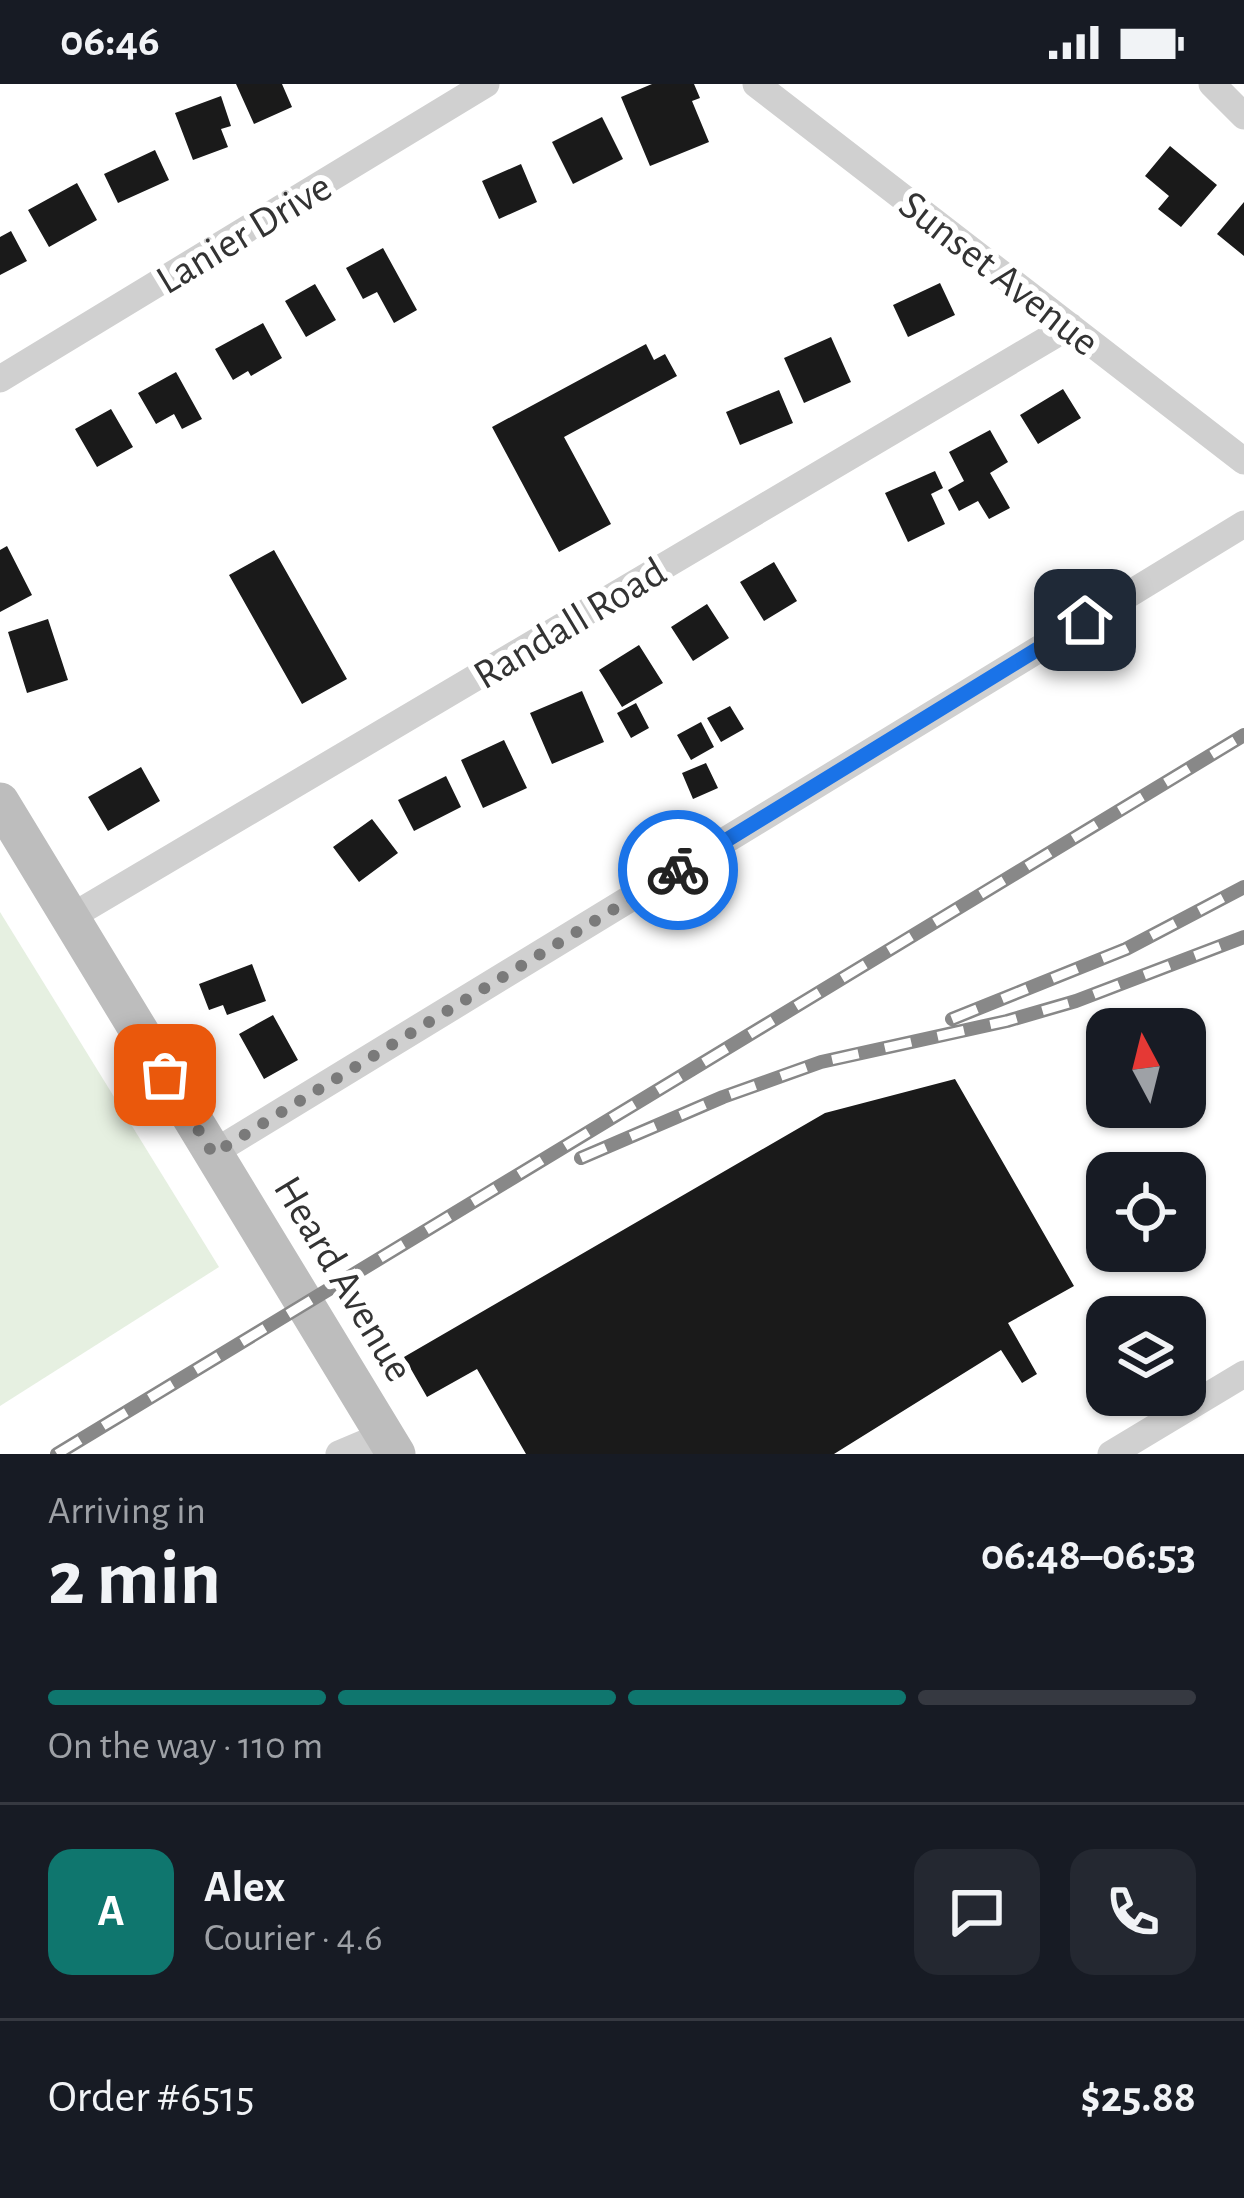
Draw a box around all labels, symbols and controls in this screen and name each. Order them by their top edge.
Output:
text: 06:46 [60,19,160,64]
street label: Lanier Drive [149,165,339,302]
street label: Sunset Avenue [891,183,1106,364]
street label: Randall Road [467,550,673,697]
pin [1034,569,1136,671]
icon: home [1052,587,1118,653]
courier [618,810,738,930]
icon: bike [645,837,711,903]
north arrow [1086,1008,1206,1128]
map controls [1086,1008,1206,1416]
pin [114,1024,216,1126]
icon: bag [132,1042,198,1108]
button: locate [1086,1152,1206,1272]
street label: Heard Avenue [266,1169,421,1389]
button: layers [1086,1296,1206,1416]
text: Arriving in [48,1492,206,1531]
text: 06:48–06:53 [981,1533,1196,1578]
text: 2 min [48,1541,221,1619]
text: On the way · 110 m [48,1727,323,1766]
button: chat [914,1849,1040,1975]
button: phone [1070,1849,1196,1975]
text: Alex [204,1865,285,1910]
text: A [97,1889,125,1934]
text: Courier · 4.6 [204,1919,383,1958]
text: Order #6515 [48,2075,255,2120]
text: $25.88 [1080,2075,1196,2120]

